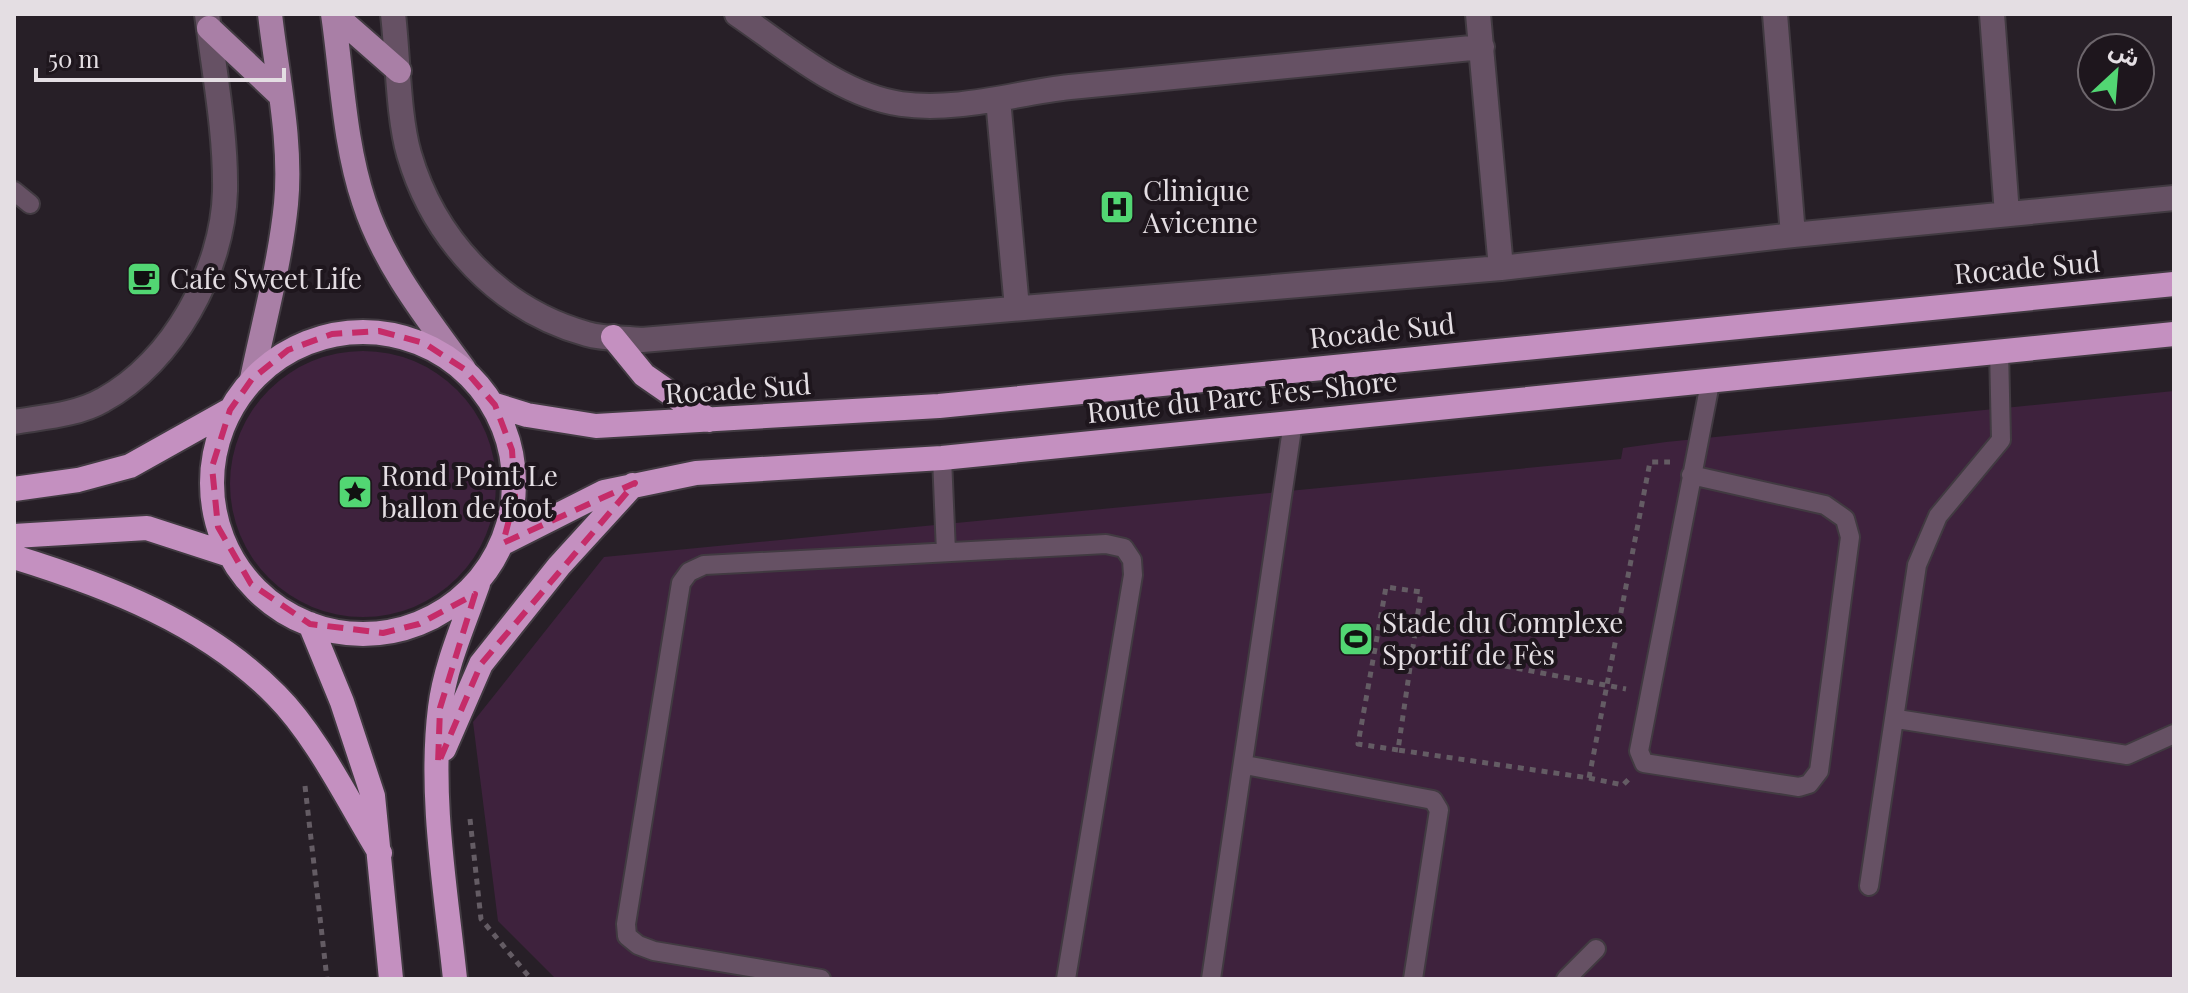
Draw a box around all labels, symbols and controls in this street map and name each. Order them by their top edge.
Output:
scale bar [36,32,284,82]
north arrow [2076,32,2156,112]
text: ش [2105,33,2145,73]
text: 50 m [48,42,100,74]
place label: Clinique Avicenne [1142,171,1258,240]
hospital icon: Clinique Avicenne [1098,188,1136,226]
street label: Rocade Sud [1952,242,2101,291]
place label: Cafe Sweet Life [170,259,362,296]
cafe icon: Cafe Sweet Life [125,260,163,298]
street label: Rocade Sud [1307,303,1456,356]
street label: Route du Parc Fes-Shore [1085,361,1399,430]
street label: Rocade Sud [664,364,812,411]
place label: Rond Point Le ballon de foot [381,456,558,525]
place icon: Rond Point Le ballon de foot [336,473,374,511]
place label: Stade du Complexe Sportif de Fès [1382,603,1623,672]
sports icon: Stade du Complexe Sportif de Fès [1337,620,1375,658]

